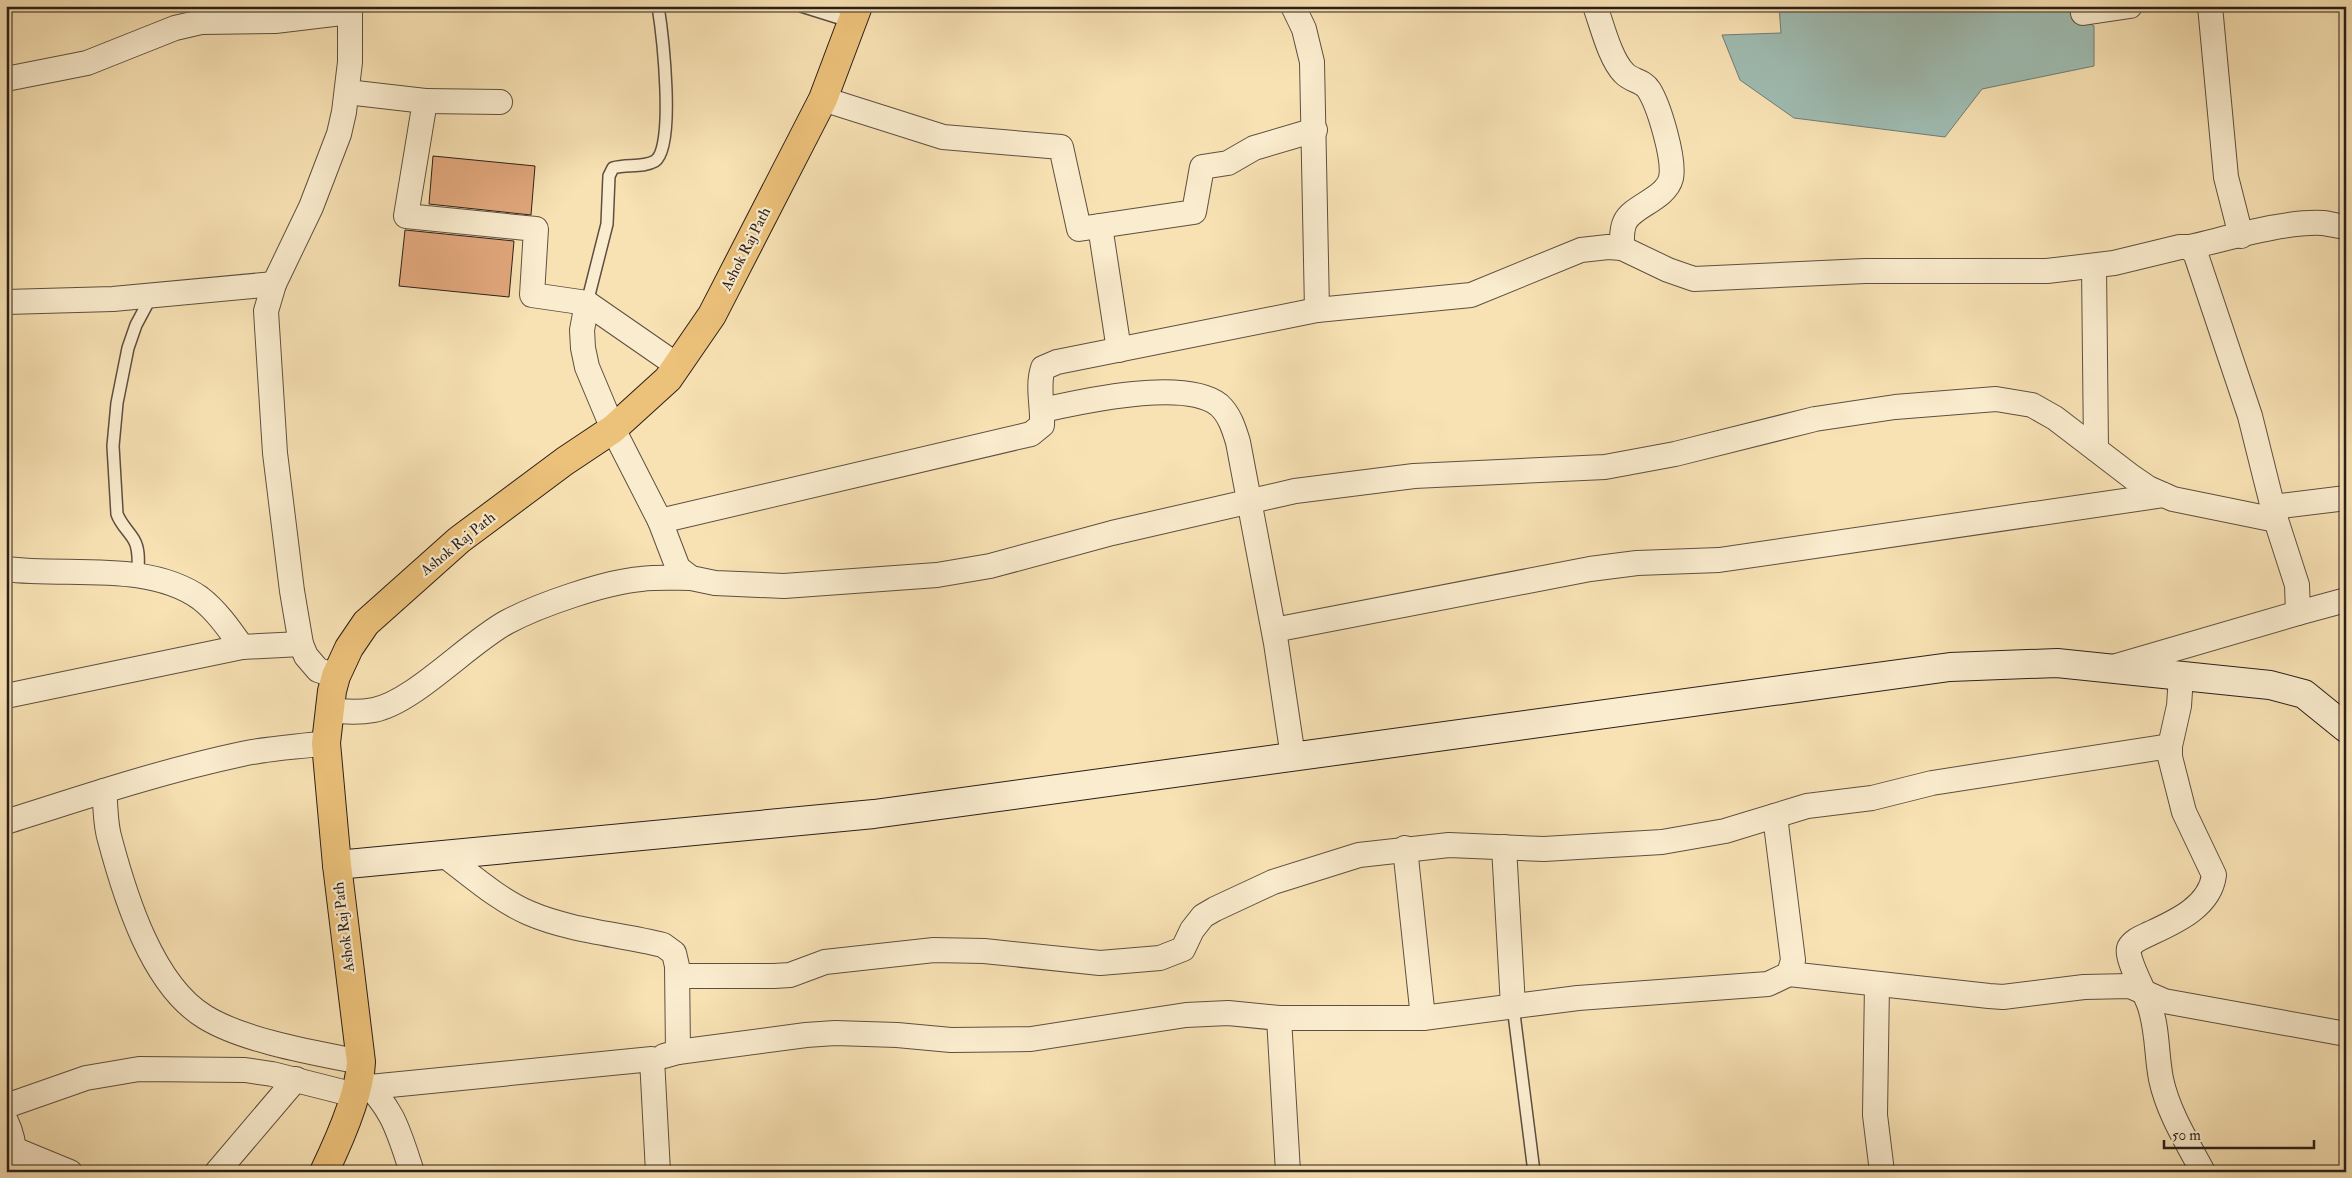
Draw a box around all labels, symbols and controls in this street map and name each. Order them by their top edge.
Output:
street label: Ashok Raj Path [716,204,775,295]
street label: Ashok Raj Path [416,508,499,581]
street label: Ashok Raj Path [329,881,359,974]
scale bar [2164,1118,2314,1150]
text: 50 m [2172,1126,2201,1145]

